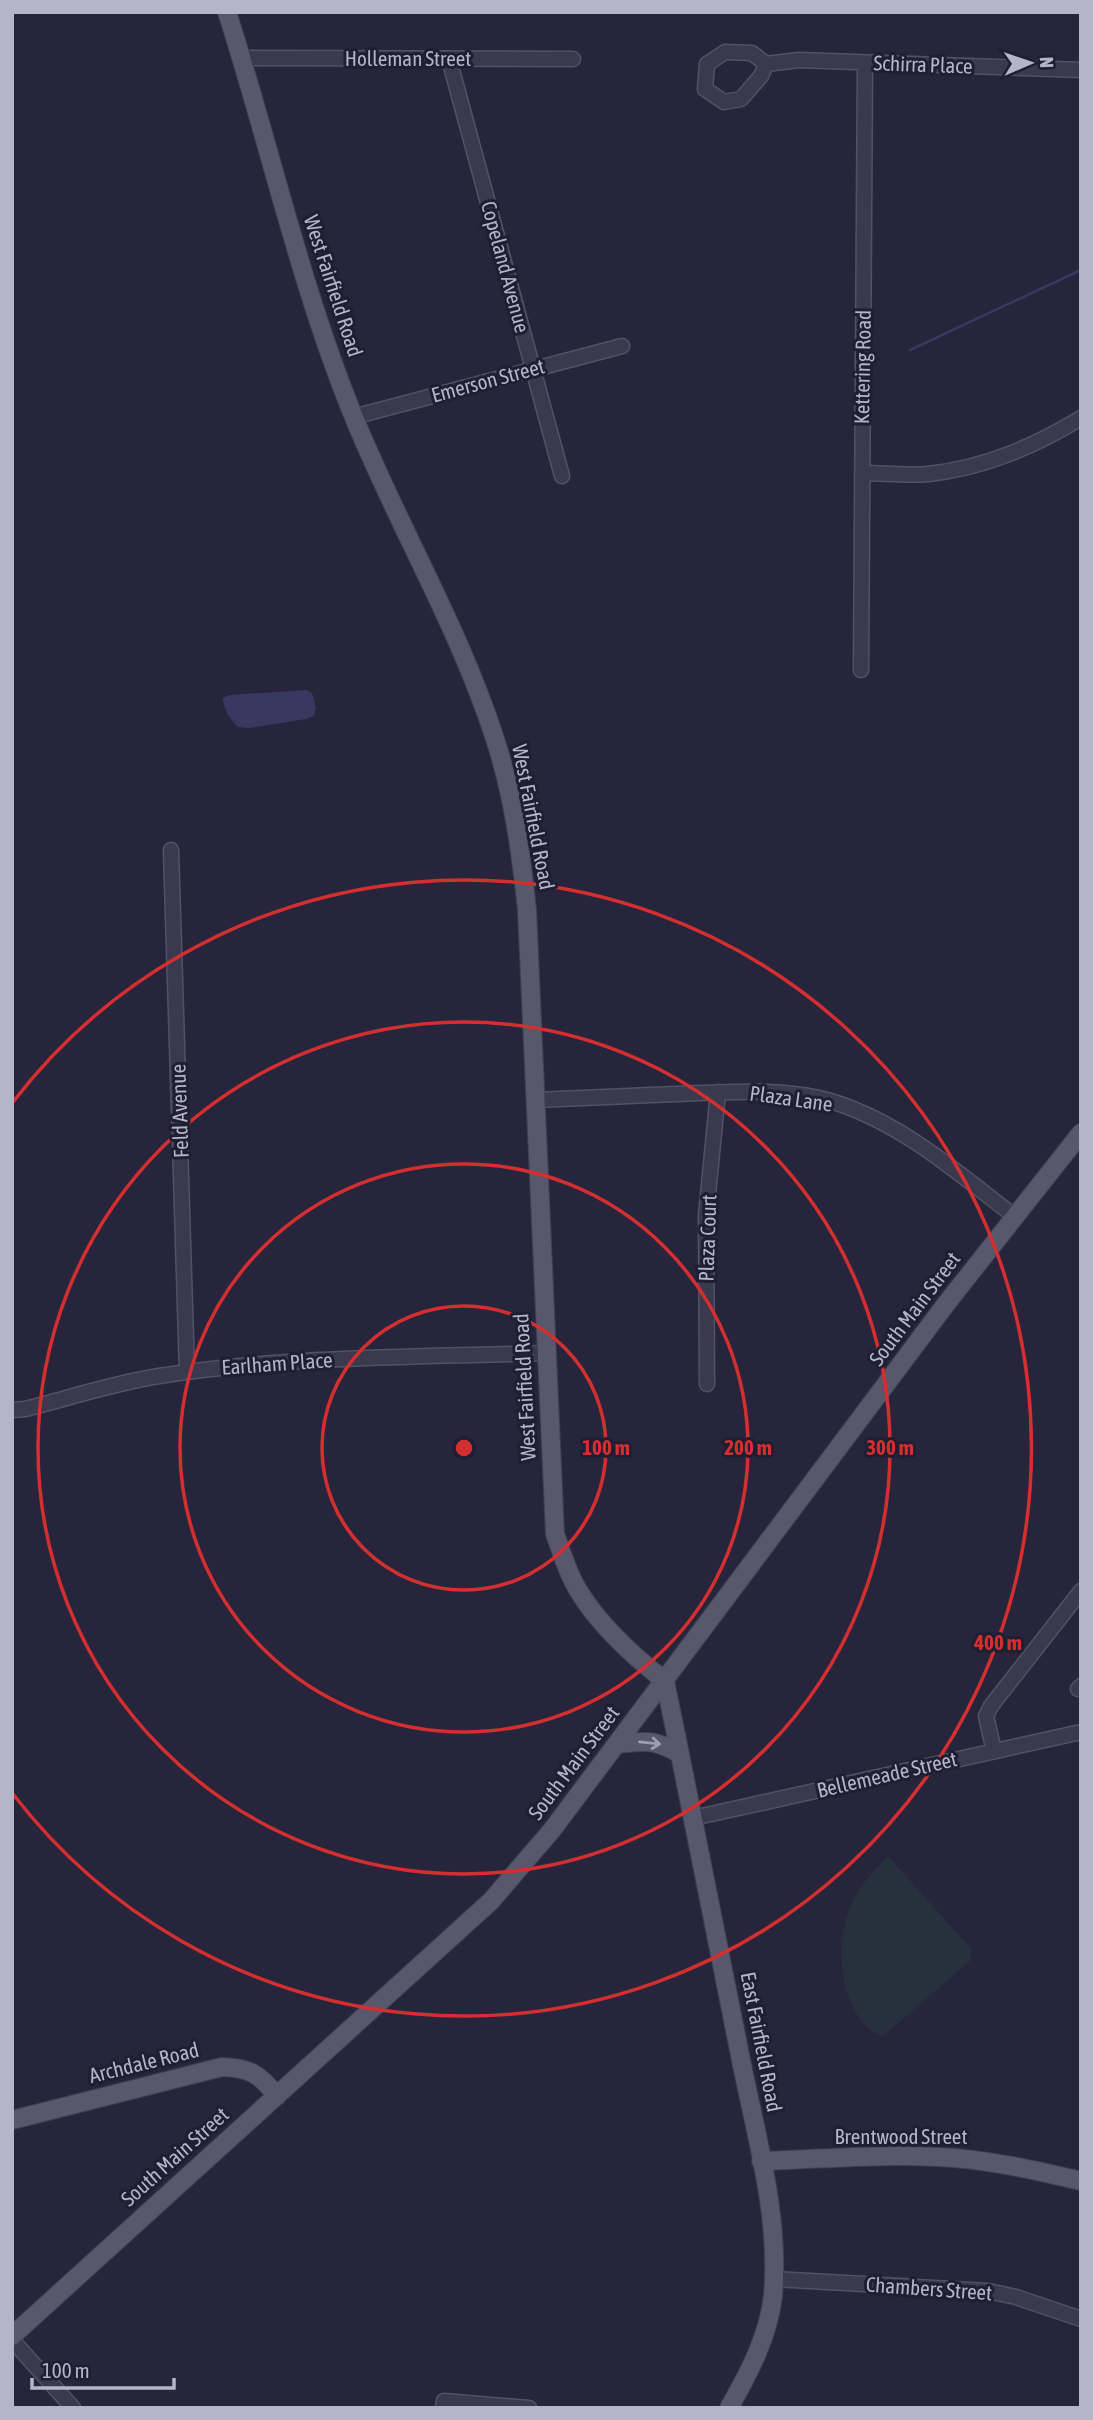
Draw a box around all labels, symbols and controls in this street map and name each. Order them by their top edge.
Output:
north arrow [995,28,1065,98]
street label: Holleman Street [345,46,471,70]
street label: Schirra Place [873,50,973,78]
text: N [1036,56,1058,68]
street label: Copeland Avenue [477,198,535,335]
street label: West Fairfield Road [300,212,368,360]
street label: Kettering Road [849,310,875,424]
street label: Emerson Street [429,353,547,407]
street label: West Fairfield Road [508,742,560,892]
street label: Feld Avenue [165,1064,193,1158]
street label: Plaza Lane [748,1080,834,1116]
street label: Plaza Court [693,1194,721,1282]
street label: South Main Street [864,1247,965,1370]
street label: West Fairfield Road [508,1313,540,1461]
street label: Earlham Place [221,1347,333,1379]
text: 100 m [582,1435,630,1459]
text: 200 m [724,1435,772,1459]
text: 300 m [866,1435,914,1459]
centre of rings [452,1436,476,1460]
text: 400 m [973,1630,1022,1654]
street label: South Main Street [523,1701,624,1824]
one-way arrow [638,1736,661,1749]
street label: Bellemeade Street [814,1746,959,1802]
street label: East Fairfield Road [737,1970,787,2114]
street label: Archdale Road [87,2037,201,2087]
street label: South Main Street [116,2102,233,2211]
street label: Brentwood Street [835,2124,967,2148]
street label: Chambers Street [865,2272,993,2304]
scale bar [32,2346,173,2390]
text: 100 m [42,2358,90,2382]

